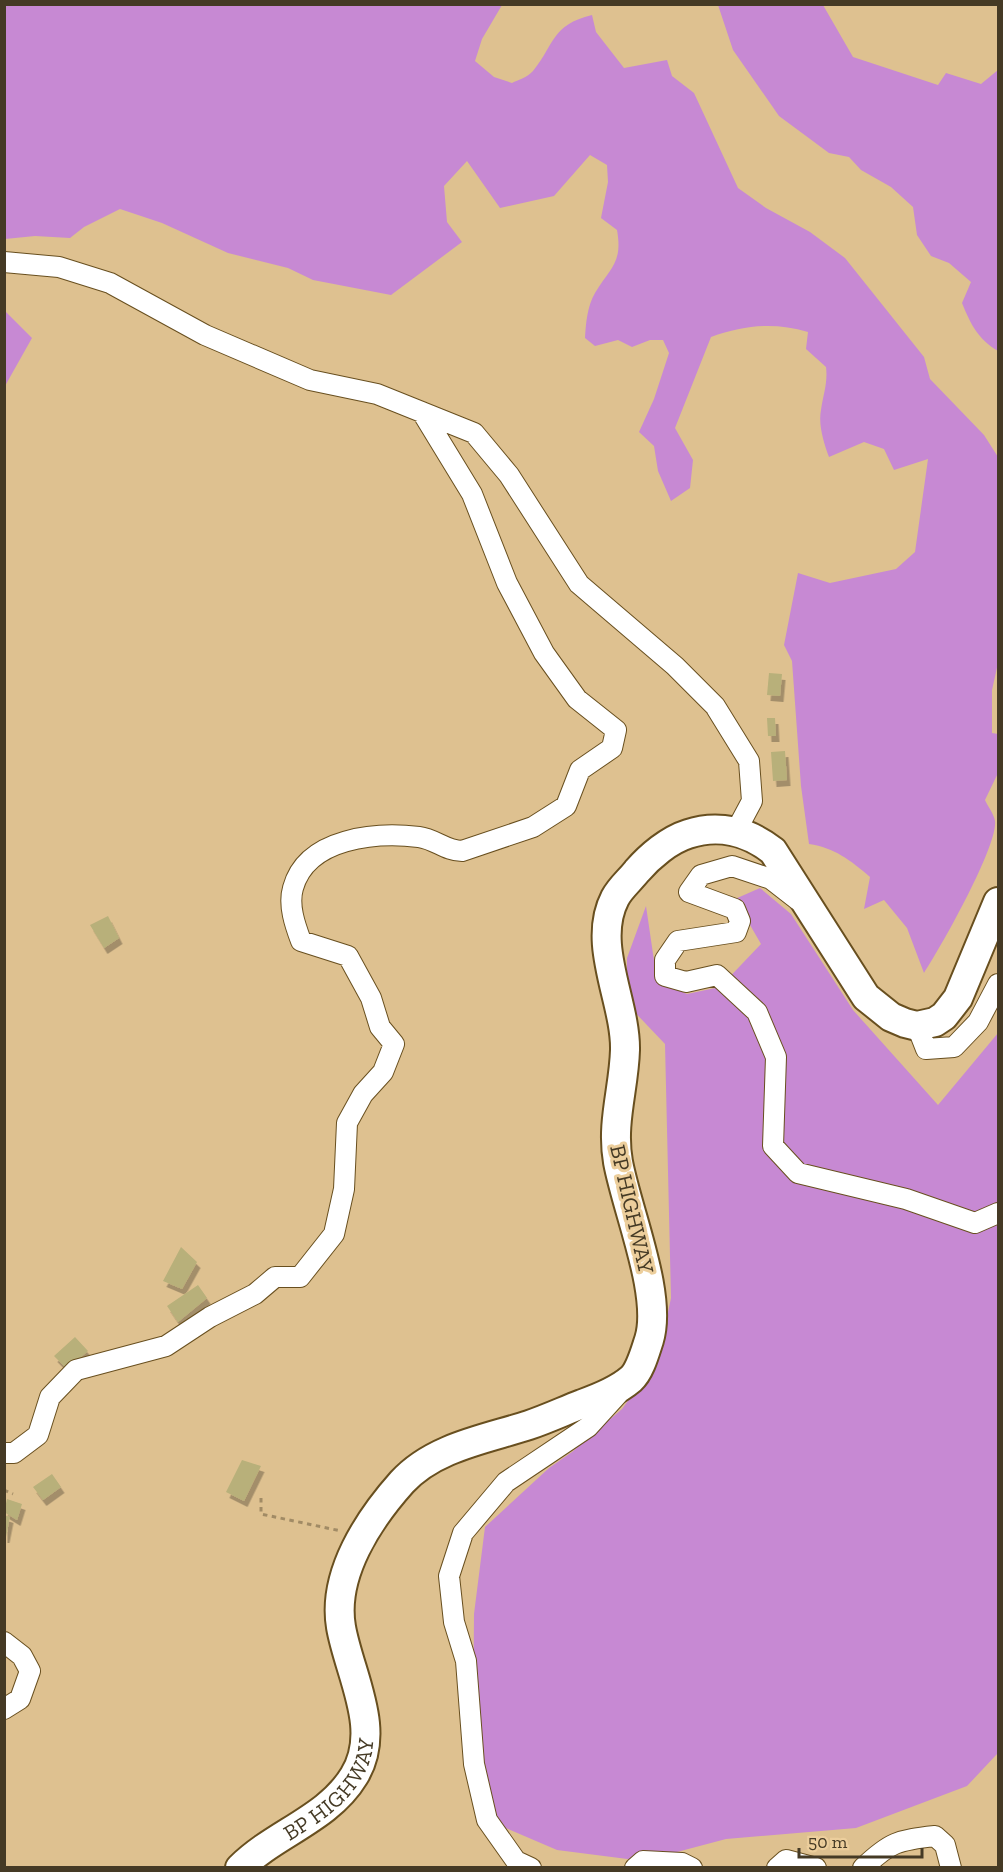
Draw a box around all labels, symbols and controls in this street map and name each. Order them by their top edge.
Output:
street label: BP HIGHWAY [604,1142,660,1276]
street label: BP HIGHWAY [278,1736,379,1846]
scale bar [799,1821,922,1859]
text: 50 m [808,1831,848,1853]

